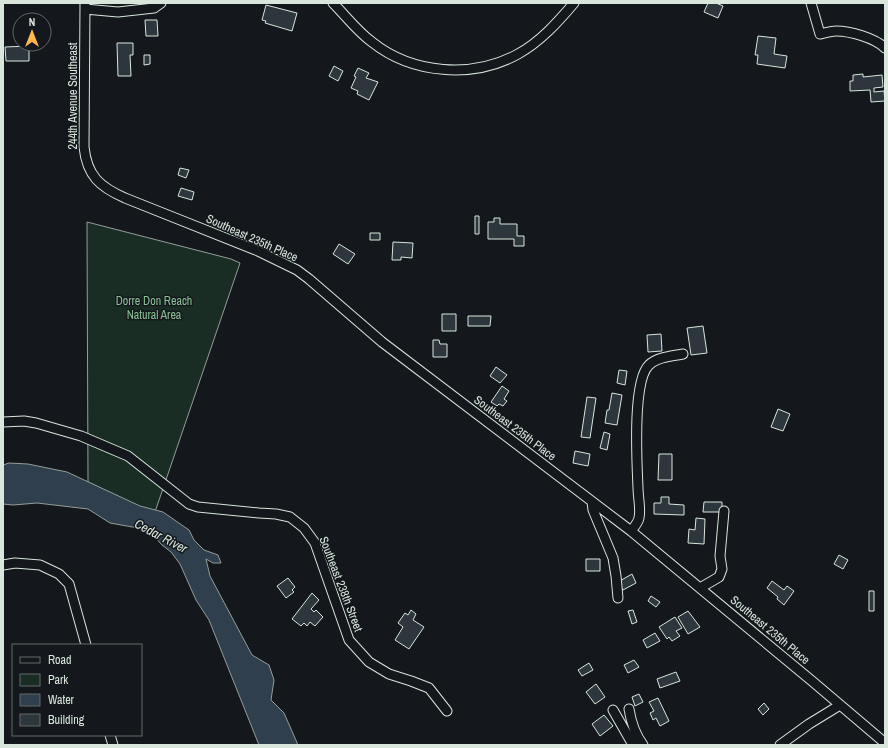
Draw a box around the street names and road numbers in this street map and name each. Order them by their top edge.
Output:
street label: 244th Avenue Southeast [65,42,81,150]
street label: Southeast 235th Place [204,211,300,265]
street label: Southeast 235th Place [471,392,559,464]
street label: Southeast 238th Street [315,534,367,634]
street label: Southeast 235th Place [727,592,813,668]

